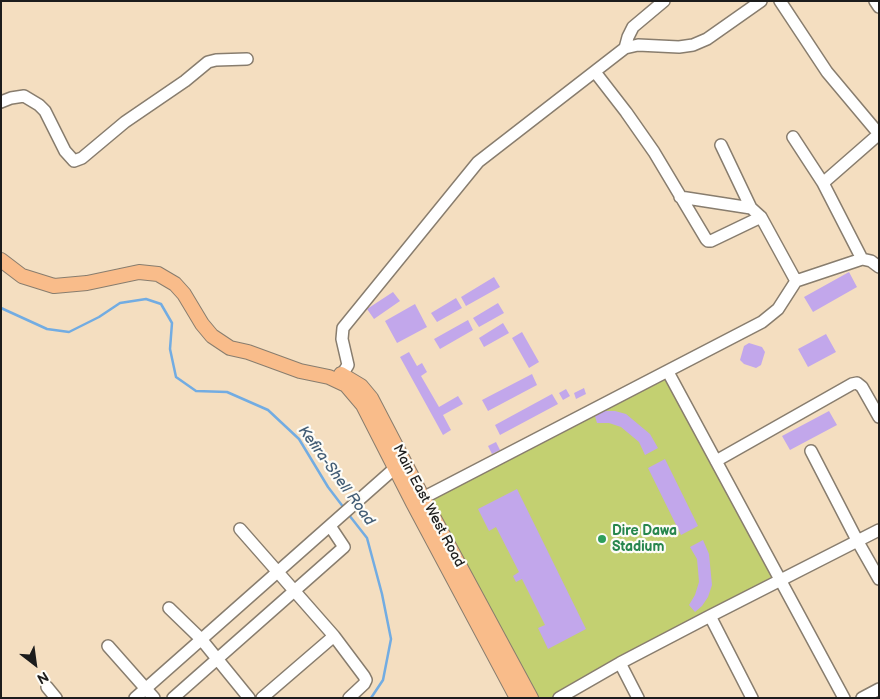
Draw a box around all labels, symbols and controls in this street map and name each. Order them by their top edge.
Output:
water label: Kefira-Shell Road [294,423,378,529]
street label: Main East West Road [389,442,467,570]
place label: Dire Dawa Stadium [612,523,677,556]
marker: Dire Dawa Stadium [596,533,608,545]
north arrow [10,639,60,689]
text: N [34,667,52,687]

